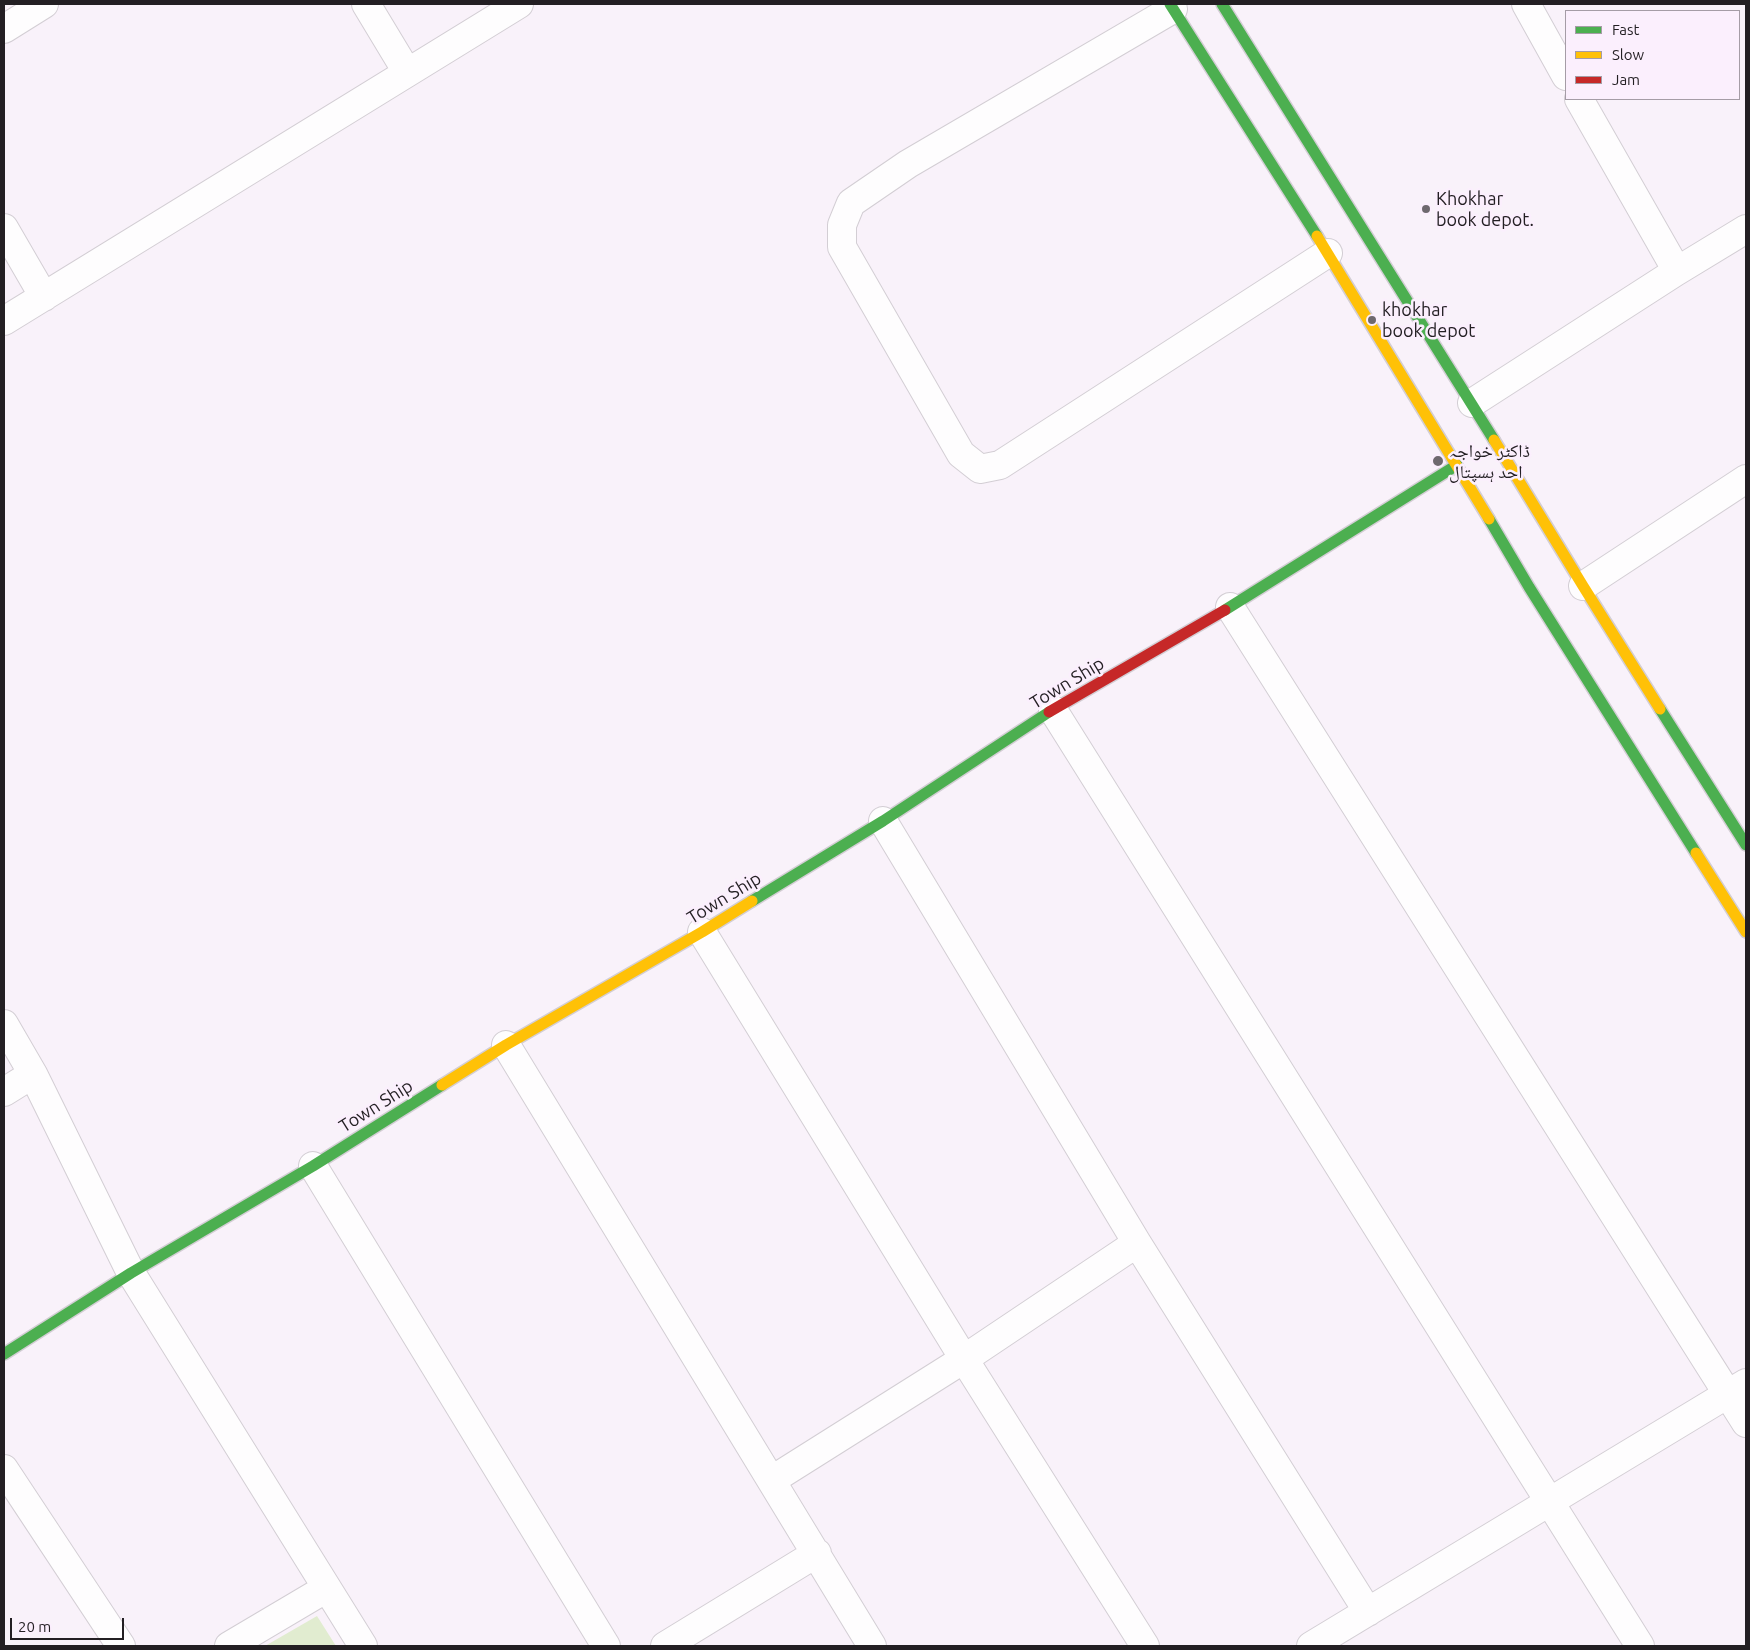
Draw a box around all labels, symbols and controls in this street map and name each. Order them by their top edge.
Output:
legend [1565,10,1740,100]
text: Fast [1612,21,1639,38]
text: Slow [1612,46,1644,63]
text: Jam [1612,71,1640,88]
place label: Khokhar book depot. [1436,188,1534,230]
marker: Khokhar book depot. [1420,203,1432,215]
place label: khokhar book depot [1382,299,1475,342]
marker: khokhar book depot [1366,314,1378,326]
place label: ڈاکٹر خواجہ احد ہسپتال [1449,440,1530,482]
marker: ڈاکٹر خواجہ احد ہسپتال [1431,454,1445,468]
street label: Town Ship [1026,652,1108,714]
street label: Town Ship [683,867,765,929]
street label: Town Ship [335,1075,417,1137]
scale bar [12,1608,126,1640]
text: 20 m [18,1618,51,1635]

